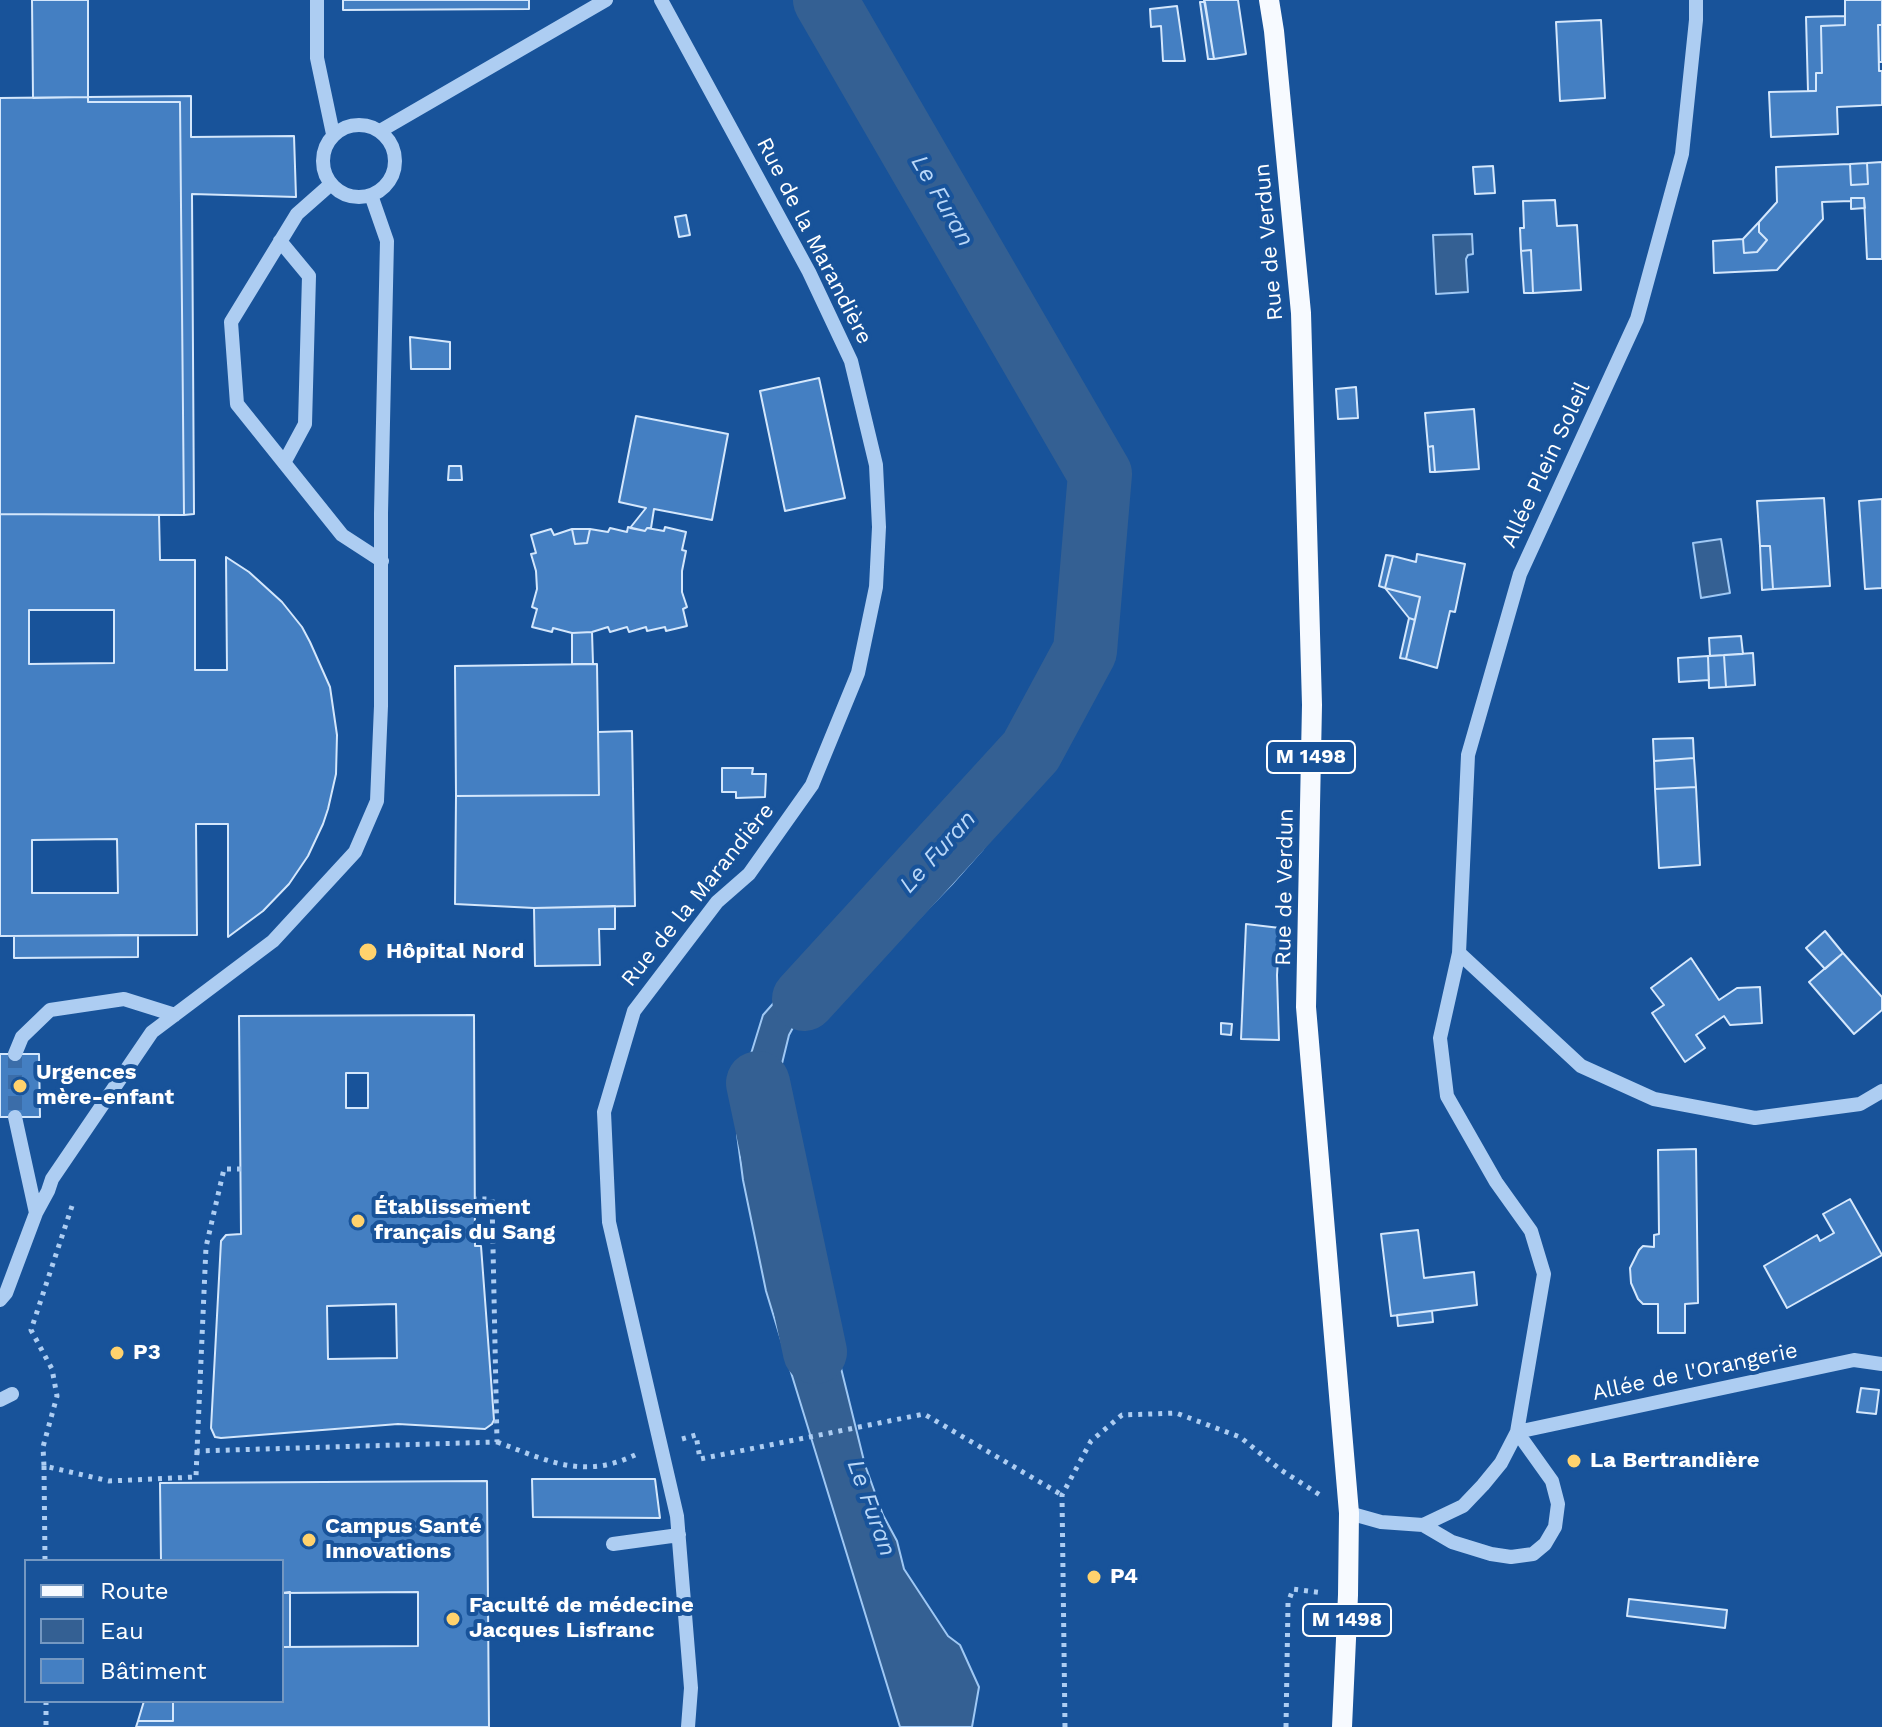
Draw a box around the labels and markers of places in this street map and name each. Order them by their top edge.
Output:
place label: Hôpital Nord [386,939,524,965]
marker: Hôpital Nord [357,941,379,963]
place label: Urgences mère-enfant [36,1060,174,1112]
marker: Urgences mère-enfant [11,1077,29,1095]
place label: Établissement français du Sang [374,1195,555,1246]
marker: Établissement français du Sang [349,1212,367,1230]
place label: P3 [133,1340,161,1366]
marker: P3 [108,1344,126,1362]
place label: La Bertrandière [1590,1448,1760,1474]
marker: La Bertrandière [1565,1452,1583,1470]
place label: Campus Santé Innovations [325,1514,482,1566]
marker: Campus Santé Innovations [300,1531,318,1549]
place label: P4 [1110,1564,1138,1590]
marker: P4 [1085,1568,1103,1586]
place label: Faculté de médecine Jacques Lisfranc [469,1593,694,1644]
marker: Faculté de médecine Jacques Lisfranc [444,1610,462,1628]

